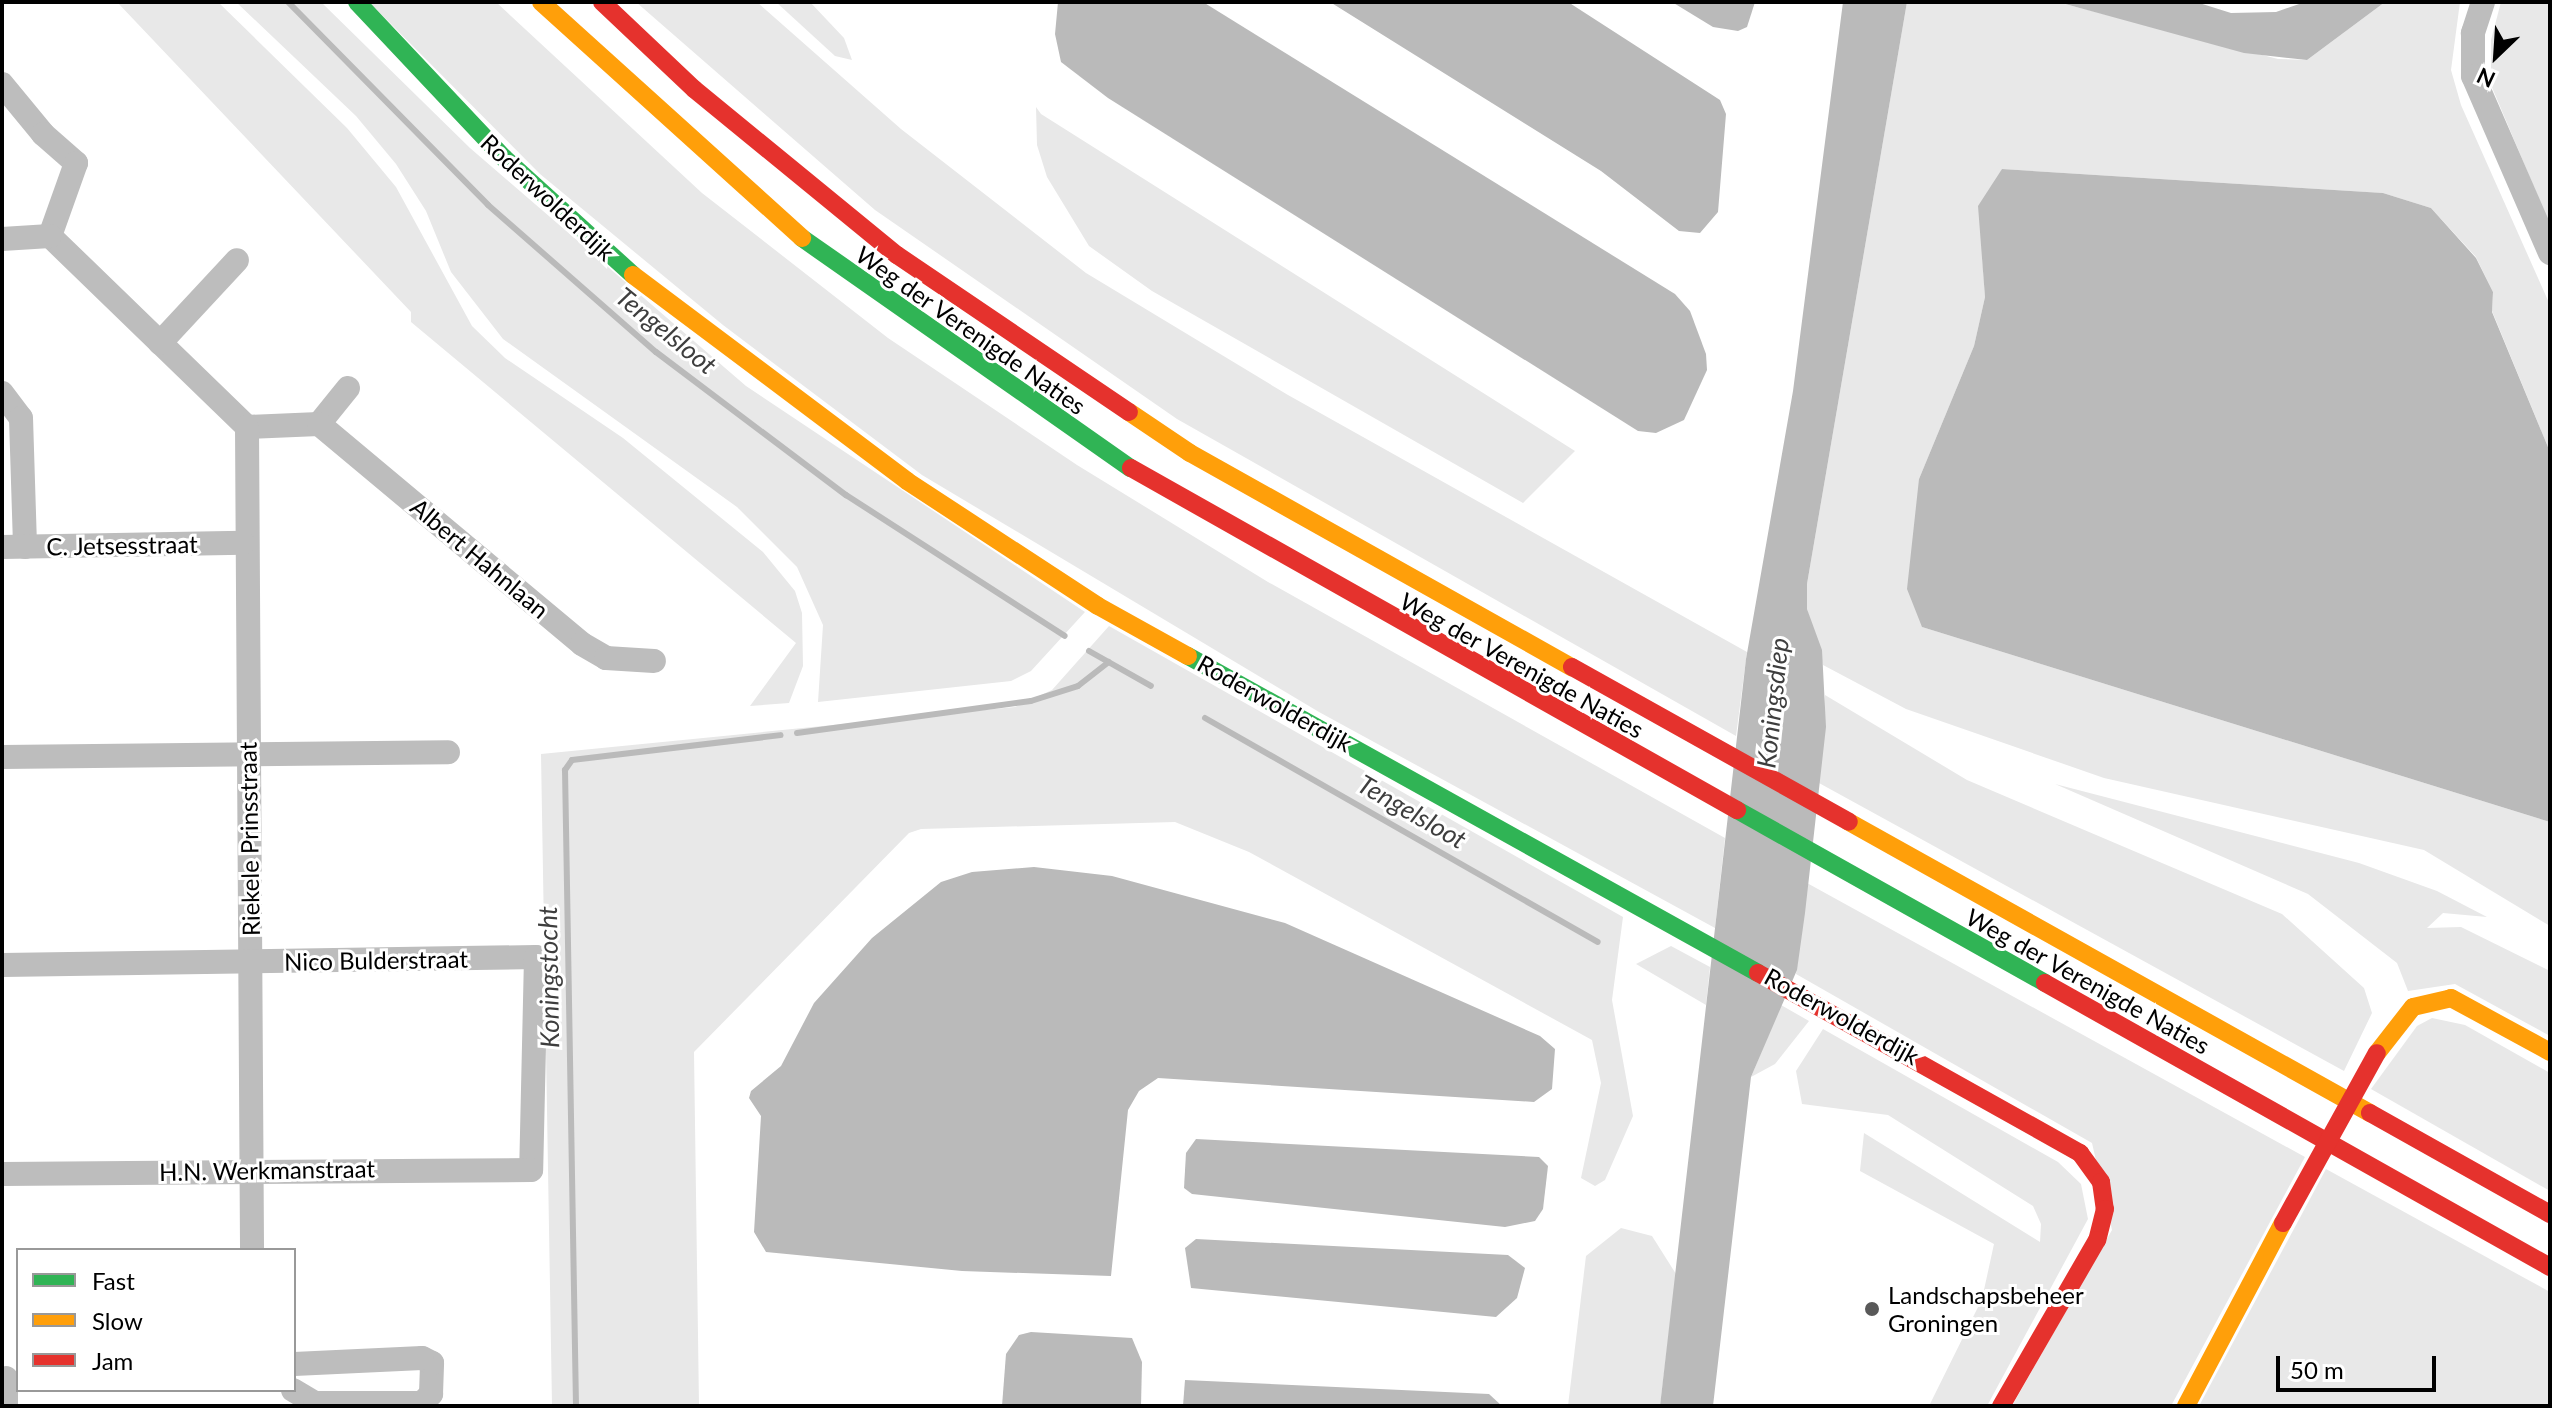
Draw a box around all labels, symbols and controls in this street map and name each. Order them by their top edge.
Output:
north arrow [2456,16,2536,96]
text: N [2472,62,2499,94]
street label: Roderwolderdijk [475,128,621,266]
street label: Weg der Verenigde Naties [850,239,1092,421]
water label: Tengelsloot [609,281,723,381]
street label: Albert Hahnlaan [405,492,555,624]
street label: C. Jetsesstraat [46,529,198,561]
street label: Weg der Verenigde Naties [1395,586,1649,744]
water label: Koningsdiep [1751,636,1795,770]
street label: Roderwolderdijk [1193,649,1357,757]
street label: Riekele Prinsstraat [233,742,265,936]
water label: Tengelsloot [1352,768,1472,856]
street label: Weg der Verenigde Naties [1961,902,2215,1060]
water label: Koningstocht [532,906,566,1048]
street label: Nico Bulderstraat [284,944,468,976]
street label: Roderwolderdijk [1760,962,1924,1070]
street label: H.N. Werkmanstraat [159,1154,375,1186]
legend [16,1248,296,1392]
text: Fast [92,1266,135,1295]
place label: Landschapsbeheer Groningen [1888,1281,2084,1337]
marker: Landschapsbeheer Groningen [1863,1300,1881,1318]
text: Slow [92,1306,143,1335]
scale bar [2280,1340,2440,1390]
text: Jam [92,1346,133,1375]
text: 50 m [2290,1355,2344,1384]

